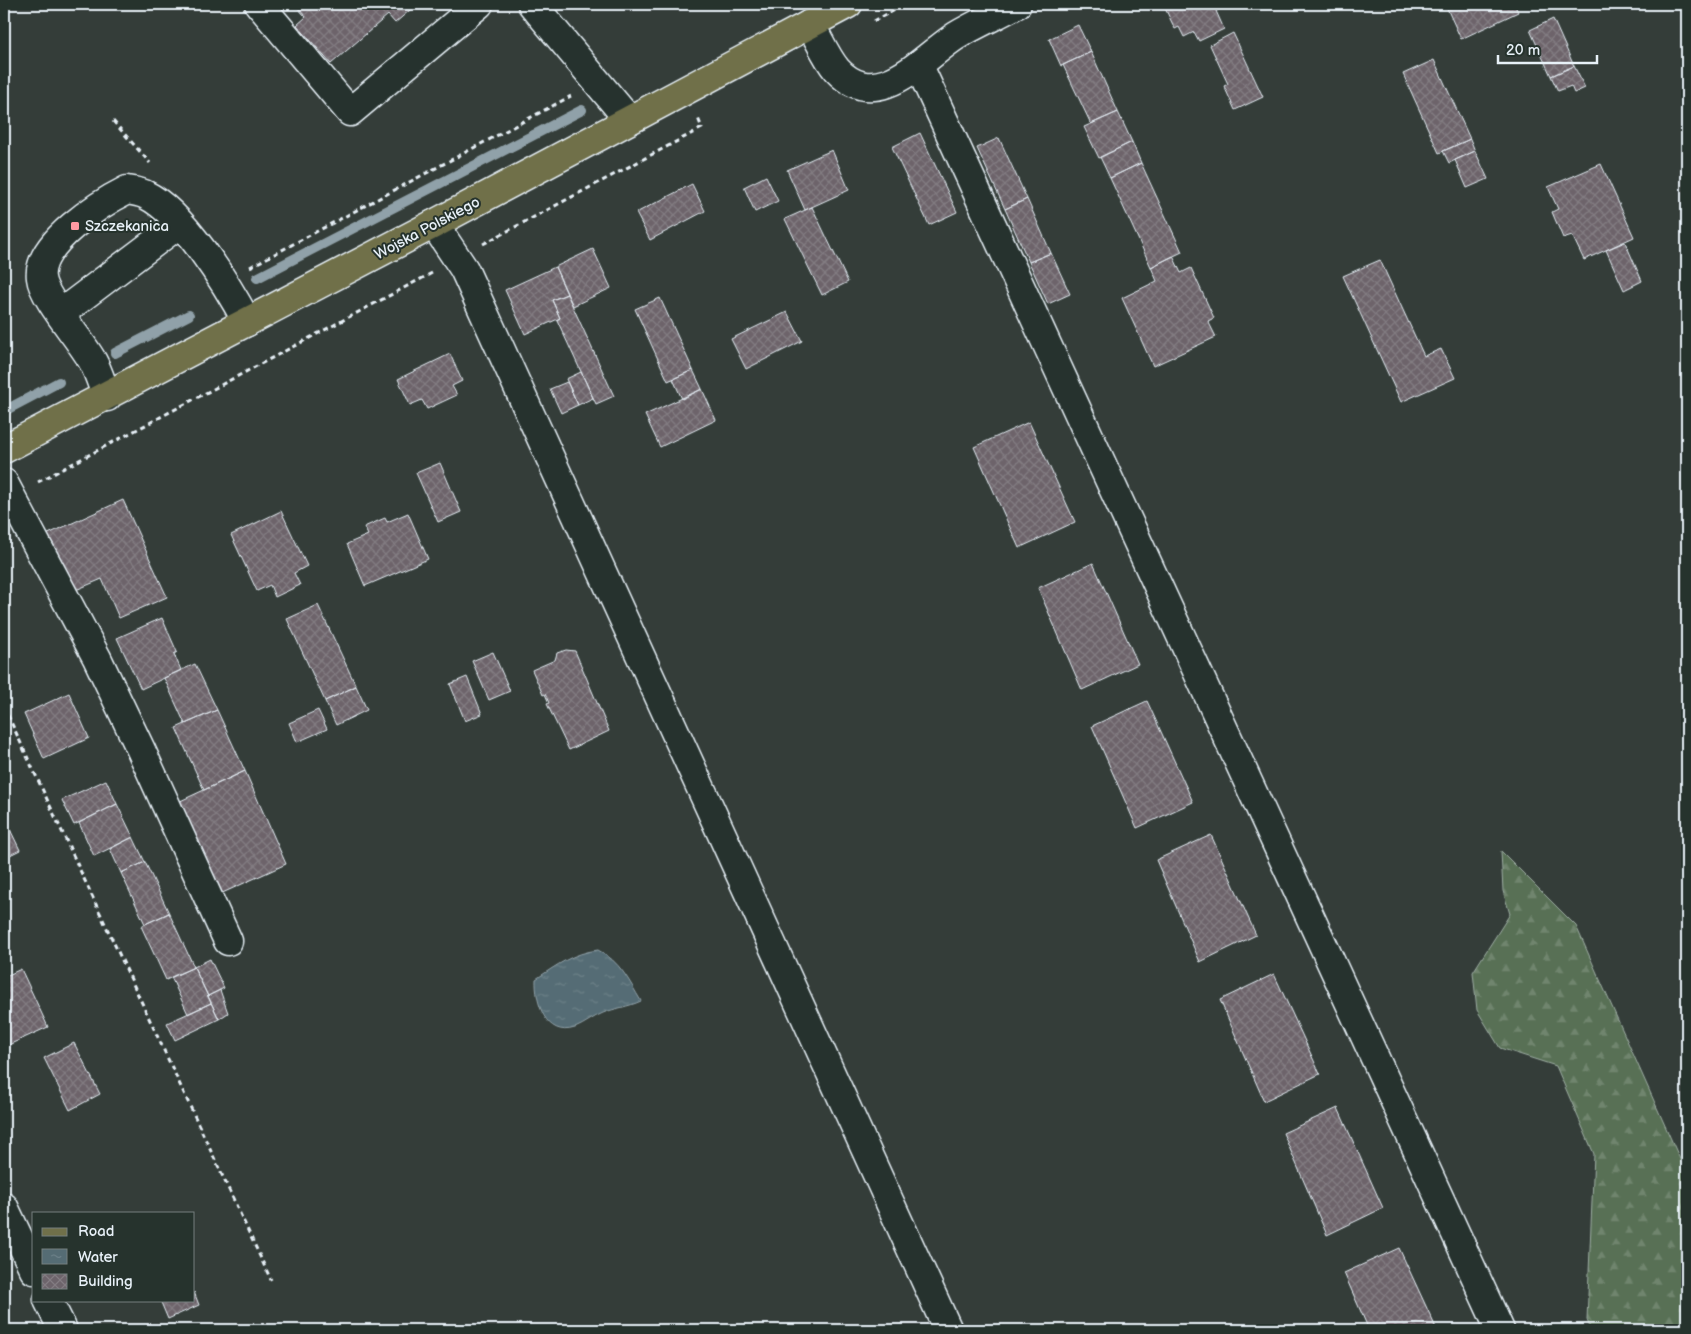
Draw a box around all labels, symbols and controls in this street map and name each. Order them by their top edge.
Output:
scale bar [1498,32,1597,64]
text: 20 m [1506,41,1540,60]
street label: Wojska Polskiego [371,193,483,264]
place label: Szczekanica [85,217,169,236]
marker: Szczekanica [69,220,81,232]
legend [32,1212,195,1302]
text: Road [78,1222,114,1241]
text: Water [78,1248,118,1267]
text: Building [78,1272,133,1291]

